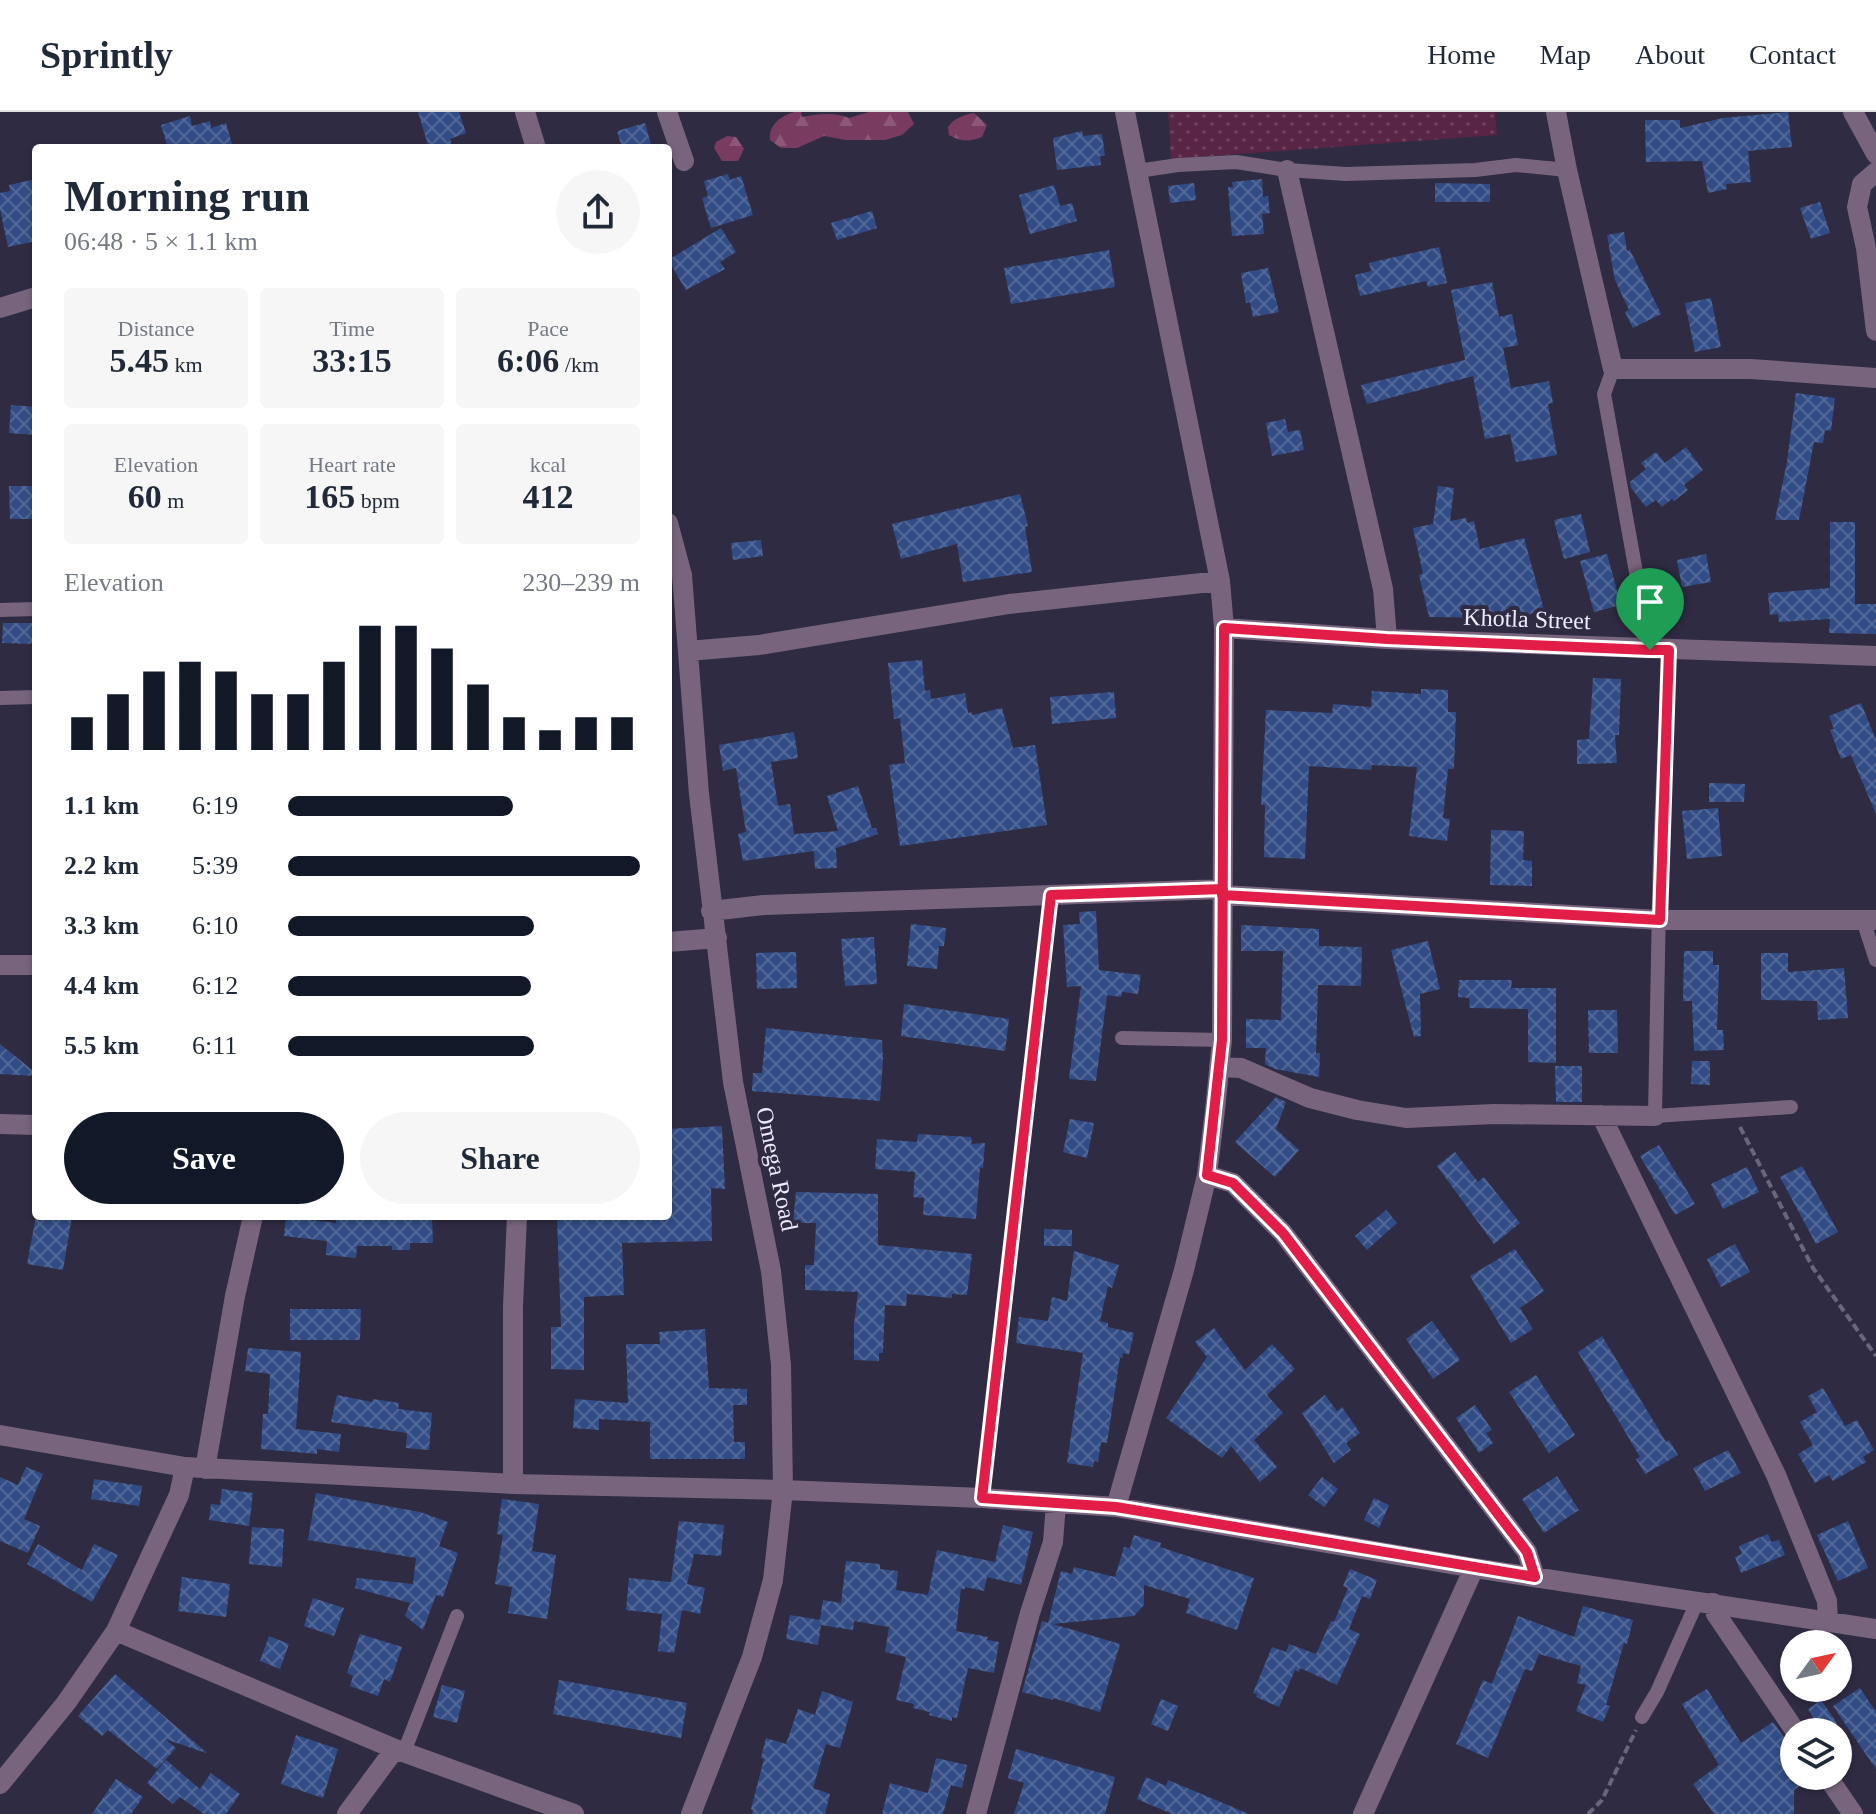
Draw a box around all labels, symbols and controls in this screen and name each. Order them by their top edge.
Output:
text: Sprintly [40,34,173,76]
text: Home [1427,39,1496,70]
text: Map [1540,39,1591,70]
text: About [1635,39,1705,70]
text: Contact [1749,39,1836,70]
button: share [556,170,640,254]
text: Morning run [64,172,310,221]
text: 06:48 · 5 × 1.1 km [64,227,258,256]
text: Distance [118,316,194,341]
text: Time [329,316,375,341]
text: Pace [527,316,569,341]
text: 5.45 [109,342,169,379]
text: 33:15 [312,342,392,379]
text: 6:06 [497,342,559,379]
text: km [169,352,203,377]
text: /km [559,352,599,377]
text: Elevation [114,452,198,477]
text: Heart rate [308,452,396,477]
text: kcal [530,452,566,477]
text: 60 [128,478,162,515]
text: 165 [304,478,355,515]
text: 412 [523,478,574,515]
text: m [162,488,184,513]
text: bpm [355,488,400,513]
text: Elevation [64,568,164,597]
text: 230–239 m [522,568,640,597]
pin [1616,568,1684,650]
icon: arrive [1628,580,1672,624]
street label: Khotla Street [1463,604,1591,634]
text: 1.1 km [64,791,139,820]
text: 6:19 [192,791,238,820]
text: 2.2 km [64,851,139,880]
text: 5:39 [192,851,238,880]
text: 3.3 km [64,911,139,940]
text: 6:10 [192,911,238,940]
text: 4.4 km [64,971,139,1000]
text: 6:12 [192,971,238,1000]
text: 5.5 km [64,1031,139,1060]
text: 6:11 [192,1031,237,1060]
street label: Omega Road [751,1105,803,1233]
button: Save [64,1112,344,1204]
button: Share [360,1112,640,1204]
north arrow [1780,1630,1852,1702]
map controls [1780,1630,1852,1790]
button: layers [1780,1718,1852,1790]

